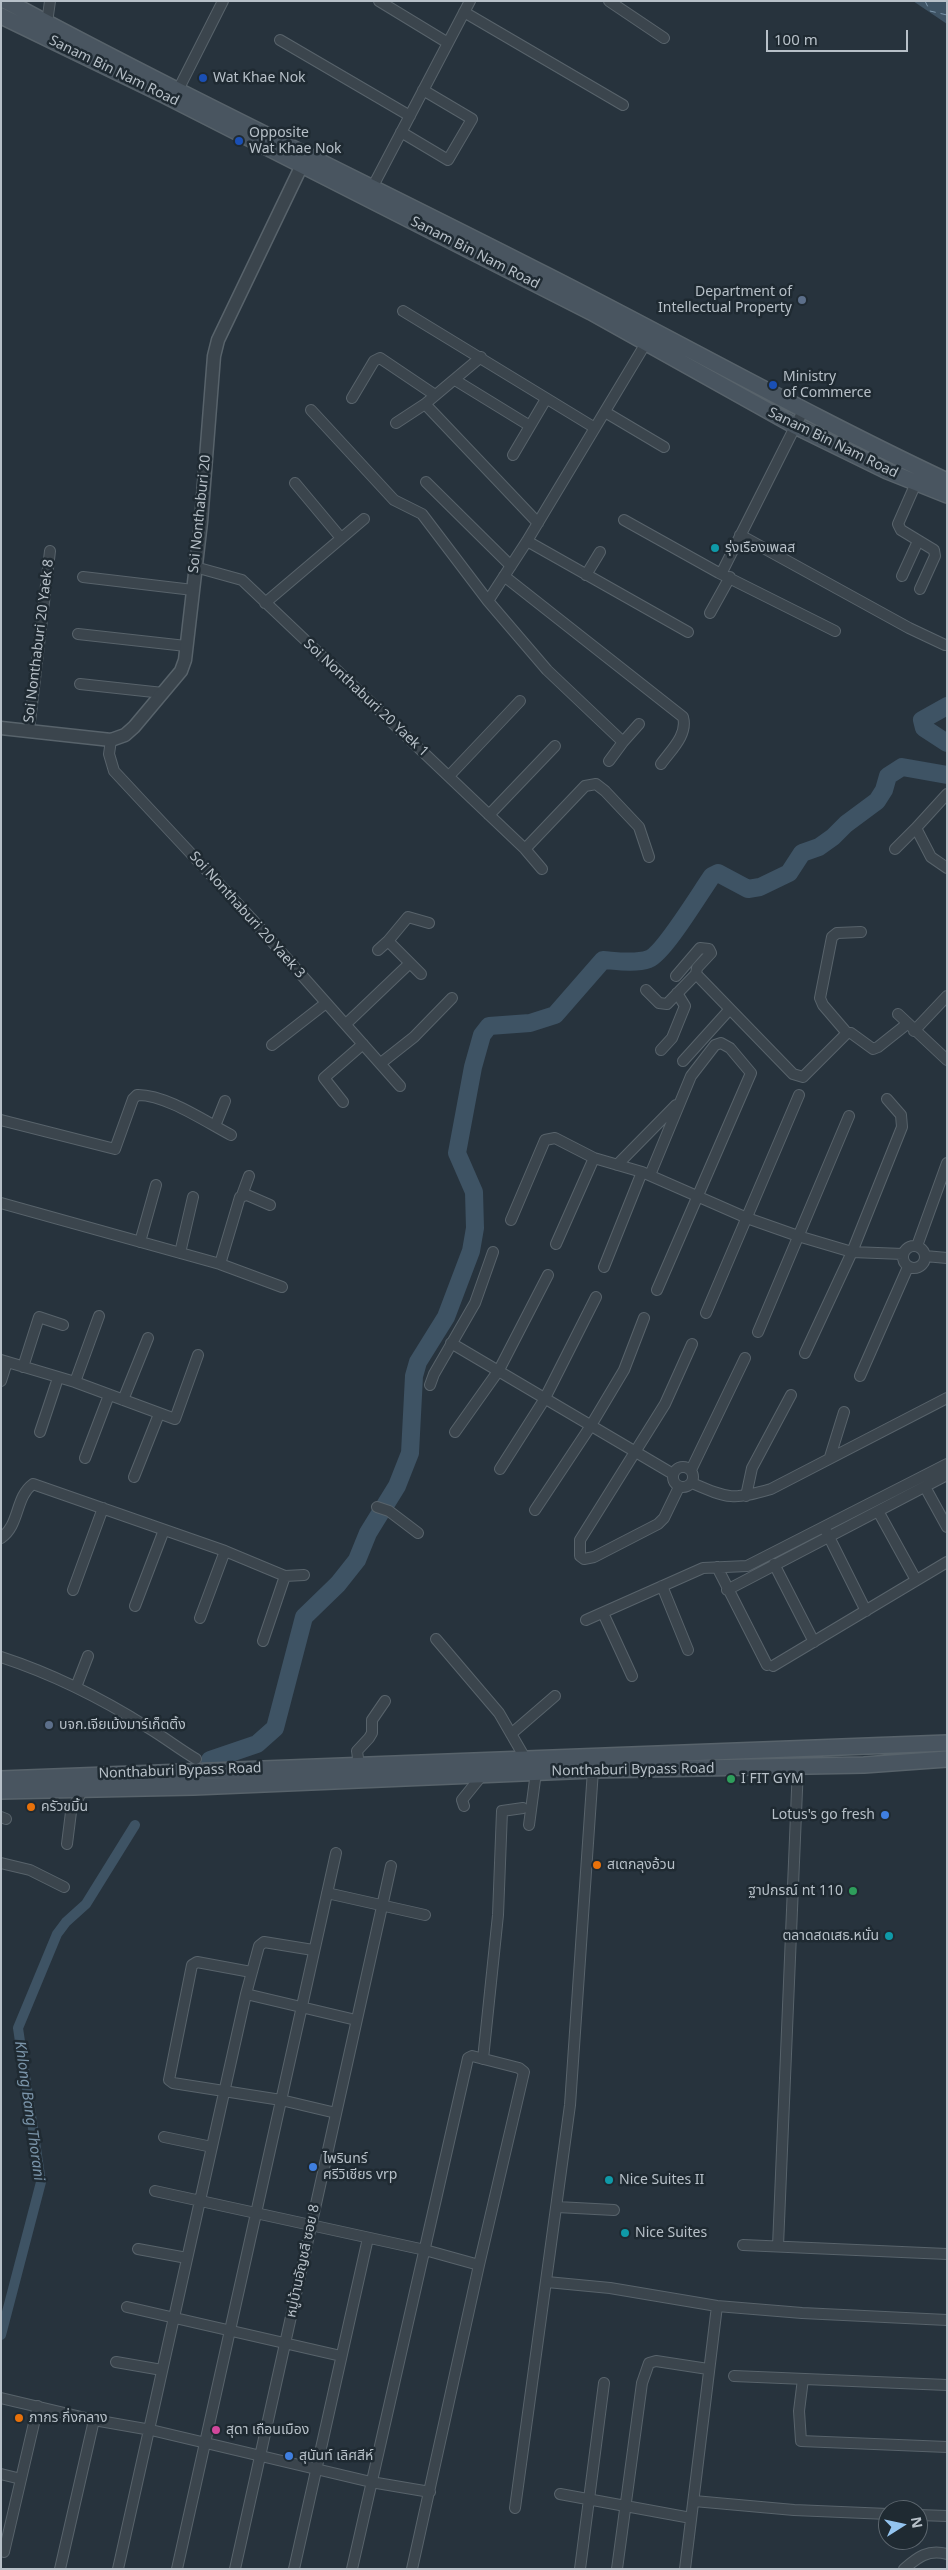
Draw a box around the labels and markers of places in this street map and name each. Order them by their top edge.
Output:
place label: Wat Khae Nok [213,70,306,86]
marker: Wat Khae Nok [197,72,209,84]
place label: Opposite Wat Khae Nok [249,125,342,158]
marker: Opposite Wat Khae Nok [233,135,245,147]
place label: Department of Intellectual Property [658,284,792,316]
marker: Department of Intellectual Property [796,294,808,306]
place label: Ministry of Commerce [783,369,871,402]
marker: Ministry of Commerce [767,379,779,391]
place label: รุ่งเรืองเพลส [725,540,795,556]
marker: รุ่งเรืองเพลส [709,542,721,554]
place label: บจก.เจียเม้งมาร์เก็ตติ้ง [59,1717,186,1733]
marker: บจก.เจียเม้งมาร์เก็ตติ้ง [43,1719,55,1731]
place label: I FIT GYM [741,1771,804,1787]
marker: I FIT GYM [725,1773,737,1785]
place label: ครัวขมิ้น [41,1799,88,1815]
marker: ครัวขมิ้น [25,1801,37,1813]
place label: Lotus's go fresh [771,1807,875,1823]
marker: Lotus's go fresh [879,1809,891,1821]
place label: สเตกลุงอ้วน [607,1857,675,1873]
marker: สเตกลุงอ้วน [591,1859,603,1871]
place label: ฐาปกรณ์ nt 110 [748,1883,843,1899]
marker: ฐาปกรณ์ nt 110 [847,1885,859,1897]
place label: ตลาดสดเสธ.หนั่น [782,1928,879,1944]
marker: ตลาดสดเสธ.หนั่น [883,1930,895,1942]
place label: ไพรินทร์ ศรีวิเชียร vrp [323,2151,397,2184]
marker: ไพรินทร์ ศรีวิเชียร vrp [307,2161,319,2173]
place label: Nice Suites II [619,2172,704,2188]
marker: Nice Suites II [603,2174,615,2186]
place label: Nice Suites [635,2225,707,2241]
marker: Nice Suites [619,2227,631,2239]
place label: ภากร กึ่งกลาง [29,2410,108,2426]
marker: ภากร กึ่งกลาง [13,2412,25,2424]
place label: สุดา เถือนเมือง [226,2422,309,2438]
marker: สุดา เถือนเมือง [210,2424,222,2436]
place label: สุนันท์ เลิศสีห์ [299,2448,373,2464]
marker: สุนันท์ เลิศสีห์ [283,2450,295,2462]

